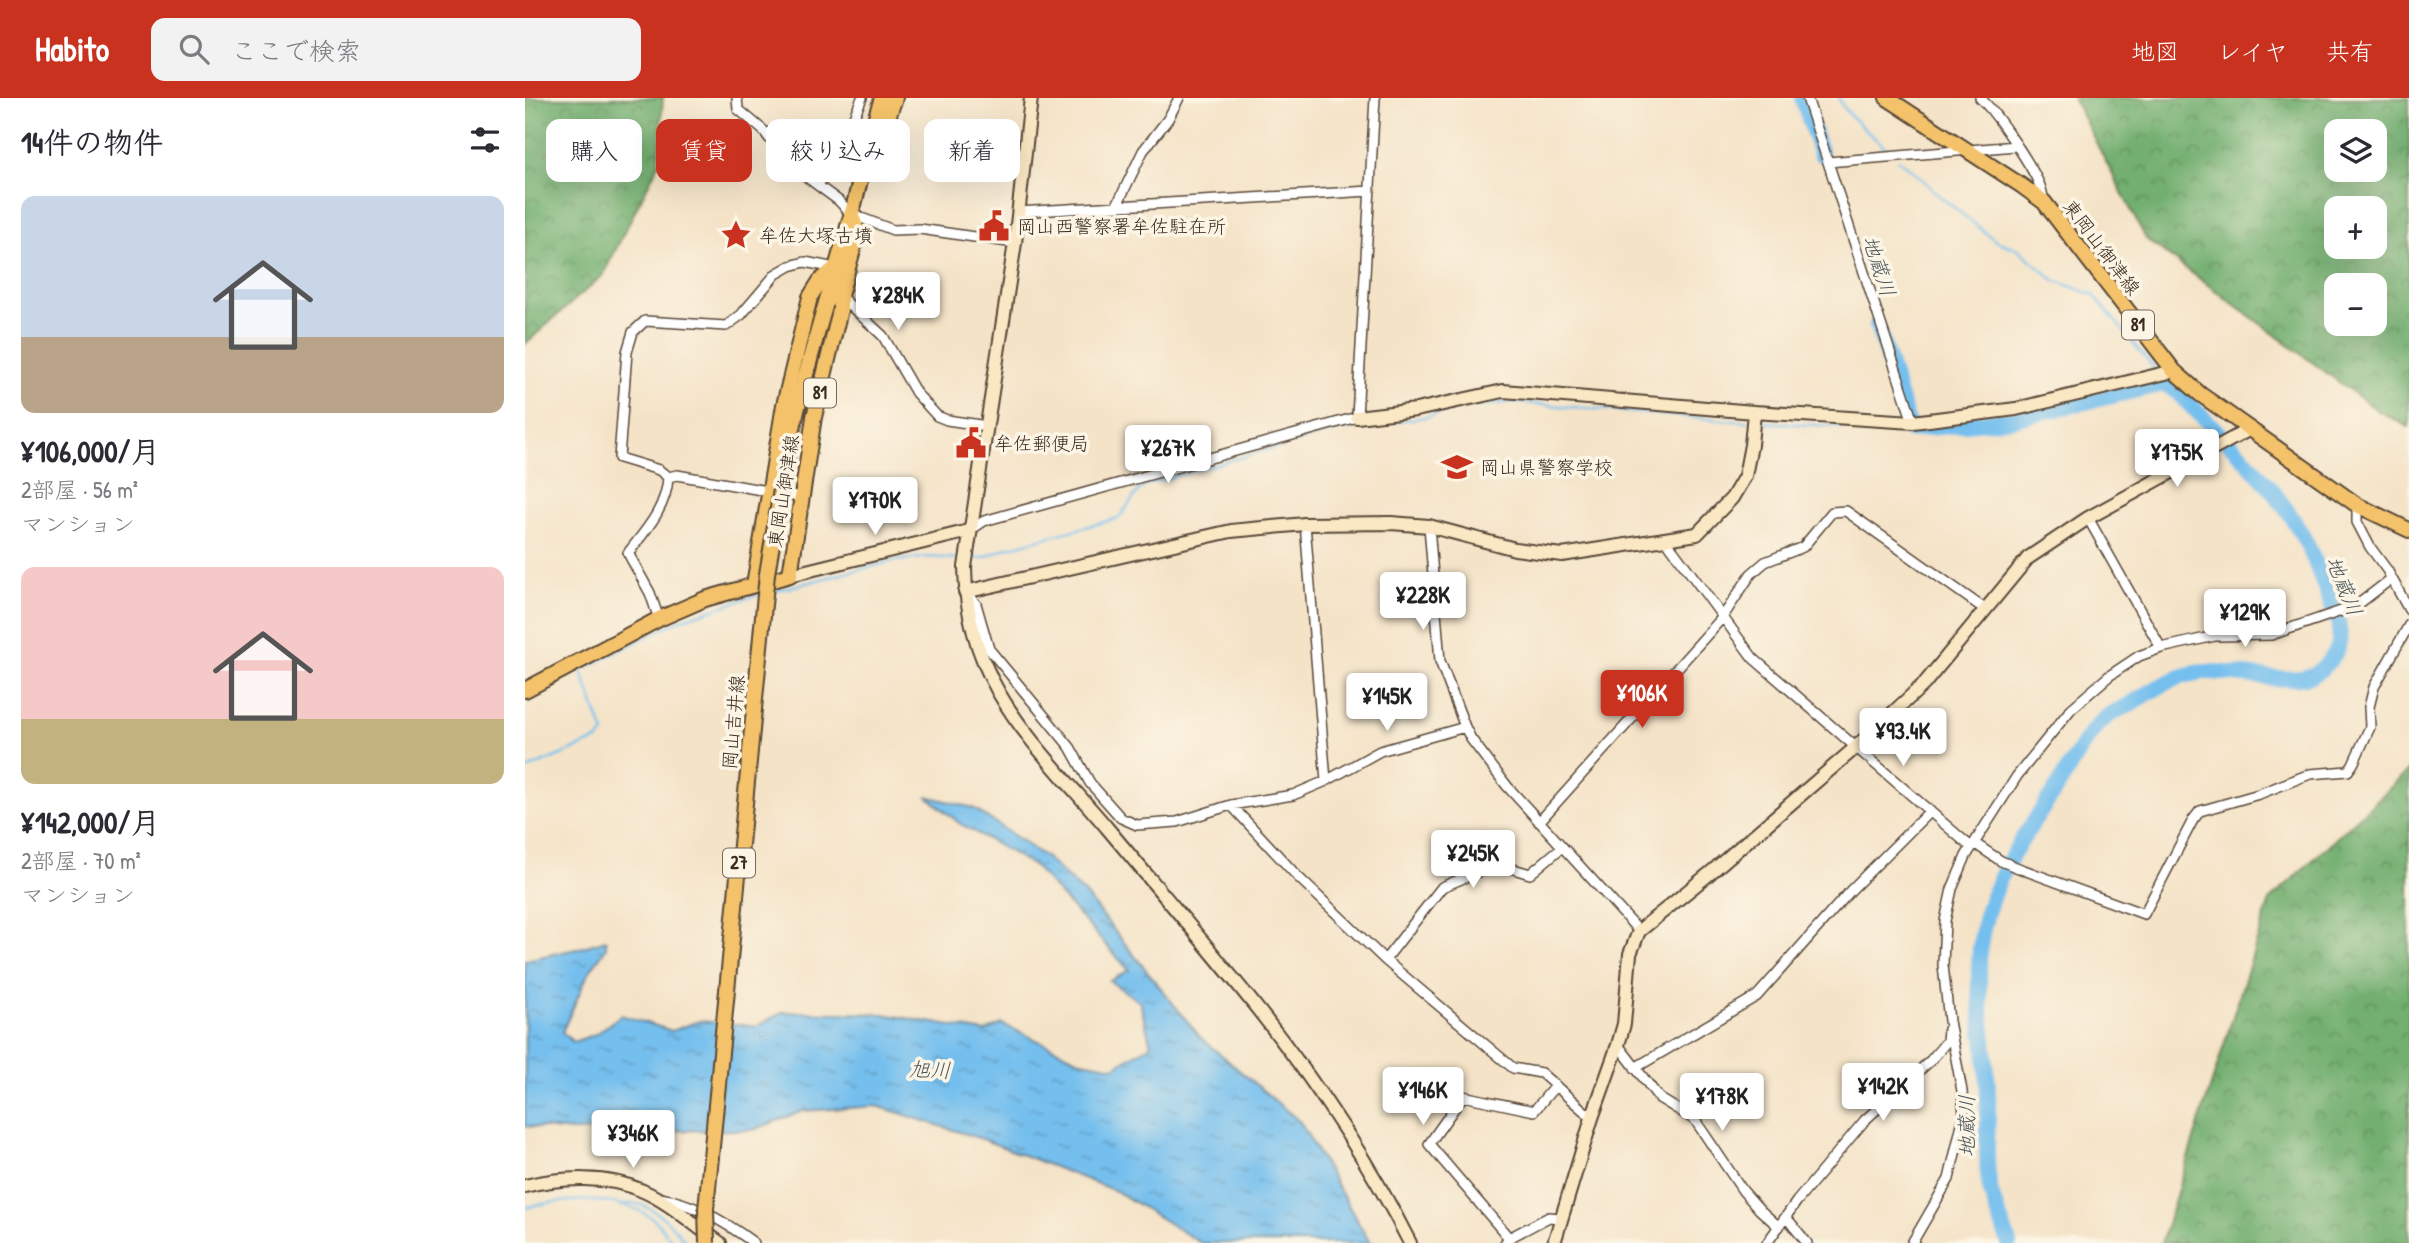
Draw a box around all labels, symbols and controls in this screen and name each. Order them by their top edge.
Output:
search box [151,18,641,81]
text: Habito [35,27,109,71]
icon: search [175,30,213,68]
text: ここで検索 [231,33,361,68]
text: 地図 [2131,35,2179,67]
text: レイヤ [2217,35,2288,67]
text: 共有 [2326,35,2374,67]
chip: 購入 [546,119,642,182]
chip: 賃貸 [656,119,752,182]
chip: 絞り込み [766,119,910,182]
chip: 新着 [924,119,1020,182]
map controls [2324,119,2387,336]
button: layers [2324,119,2387,182]
icon: filters [466,121,504,159]
text: 14件の物件 [21,122,163,162]
street label: 東岡山御津線 [2057,194,2147,300]
button: + [2324,196,2387,259]
public building icon: 岡山西警察署牟佐駐在所 [977,209,1011,243]
place label: 岡山西警察署牟佐駐在所 [1017,213,1226,239]
place icon: 牟佐大塚古墳 [719,218,753,252]
place label: 牟佐大塚古墳 [759,222,873,248]
water label: 地蔵川 [1856,231,1903,300]
icon: home [200,242,326,368]
pin: ¥284K [849,272,947,332]
button: − [2324,273,2387,336]
text: ¥284K [872,279,924,310]
road number: 81 [2122,310,2154,340]
road number: 81 [804,379,836,408]
public building icon: 牟佐郵便局 [954,426,988,460]
pin: ¥267K [1119,426,1217,485]
place label: 牟佐郵便局 [994,430,1089,456]
pin: ¥175K [2128,430,2226,489]
text: ¥106,000/月 [21,431,160,471]
text: ¥267K [1141,432,1195,463]
street label: 東岡山御津線 [761,433,805,549]
text: ¥175K [2151,436,2203,467]
school or university icon: 岡山県警察学校 [1440,450,1474,484]
place label: 岡山県警察学校 [1480,454,1613,480]
text: 2部屋 · 56 m² [21,474,138,505]
pin: ¥170K [826,478,924,537]
text: ¥170K [849,484,901,515]
text: マンション [21,508,135,539]
water label: 地蔵川 [2319,551,2370,620]
pin: ¥228K [1374,573,1472,632]
text: ¥228K [1396,579,1450,610]
pin: ¥129K [2196,589,2294,649]
text: ¥129K [2220,596,2270,627]
icon: home [200,613,326,739]
pin: ¥106K [1593,670,1691,730]
street label: 岡山吉井線 [716,674,750,770]
pin: ¥145K [1338,674,1436,733]
text: ¥106K [1617,677,1667,708]
text: ¥145K [1362,680,1412,711]
pin: ¥93.4K [1846,708,1960,768]
text: ¥93.4K [1876,715,1931,746]
text: ¥142,000/月 [21,802,160,842]
pin: ¥245K [1424,830,1522,890]
text: ¥245K [1447,837,1499,868]
text: 2部屋 · 70 m² [21,845,141,876]
road number: 27 [723,848,755,878]
text: マンション [21,879,135,910]
water label: 旭川 [909,1054,952,1085]
pin: ¥142K [1834,1063,1932,1123]
pin: ¥146K [1374,1068,1472,1127]
text: ¥142K [1858,1070,1908,1101]
text: ¥146K [1399,1074,1447,1105]
pin: ¥178K [1673,1074,1771,1133]
text: ¥178K [1696,1080,1748,1111]
water label: 地蔵川 [1952,1095,1981,1158]
pin: ¥346K [584,1110,682,1170]
text: ¥346K [608,1117,658,1148]

